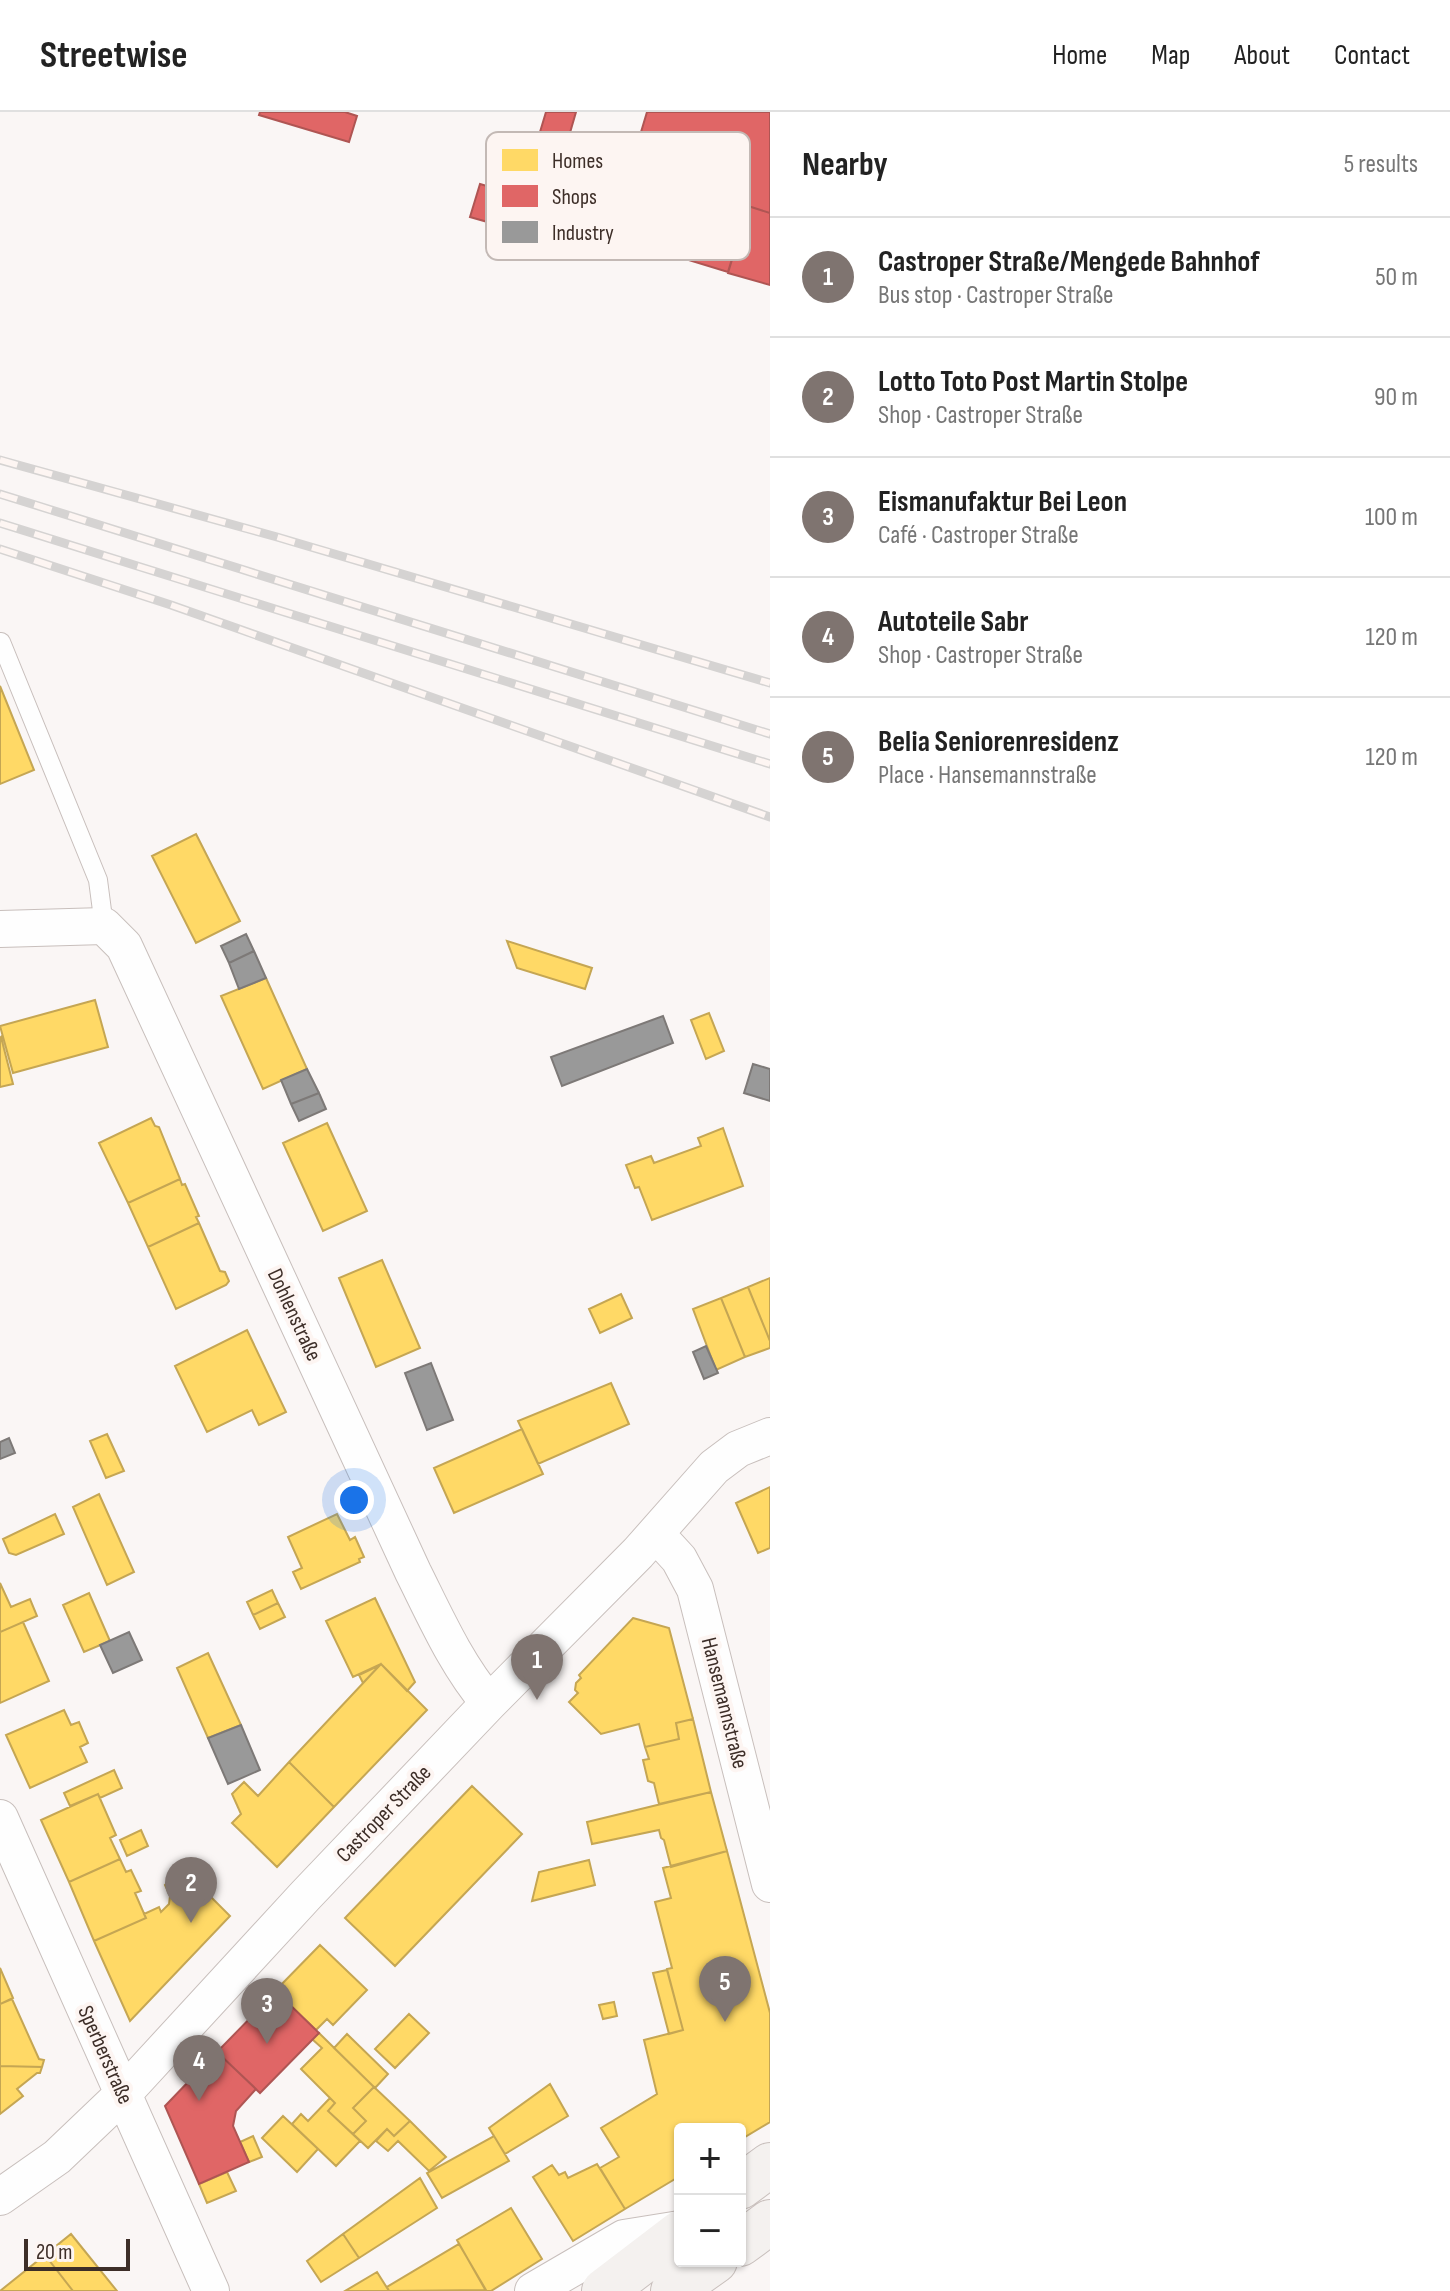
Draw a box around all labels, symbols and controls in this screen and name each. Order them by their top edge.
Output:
text: Streetwise [40,33,188,78]
text: Home [1052,39,1107,72]
text: Map [1151,39,1190,72]
text: About [1234,39,1290,72]
text: Contact [1334,39,1410,72]
legend [486,132,750,260]
text: Nearby [802,144,888,185]
text: Homes [552,148,603,175]
text: 5 results [1344,149,1418,180]
text: Shops [552,184,597,211]
text: Industry [552,220,614,247]
text: Castroper Straße/Mengede Bahnhof [878,244,1260,280]
text: 1 [823,262,833,293]
text: 50 m [1375,262,1418,293]
text: Bus stop · Castroper Straße [878,280,1114,311]
text: Lotto Toto Post Martin Stolpe [878,364,1188,400]
text: 2 [822,382,834,413]
text: 90 m [1374,382,1418,413]
text: Shop · Castroper Straße [878,400,1083,431]
text: Eismanufaktur Bei Leon [878,484,1127,520]
text: 3 [822,502,834,533]
text: 100 m [1365,502,1418,533]
text: Café · Castroper Straße [878,520,1079,551]
text: Autoteile Sabr [878,604,1028,640]
text: 4 [822,622,834,653]
text: 120 m [1365,622,1418,653]
text: Shop · Castroper Straße [878,640,1083,671]
text: Belia Seniorenresidenz [878,724,1119,760]
text: 5 [822,742,834,773]
text: 120 m [1365,742,1418,773]
text: Place · Hansemannstraße [878,760,1097,791]
street label: Dohlenstraße [261,1264,327,1366]
your location [334,1480,374,1520]
pin: 1 [511,1634,563,1700]
street label: Hansemannstraße [695,1635,753,1771]
street label: Castroper Straße [331,1760,437,1868]
pin: 2 [165,1857,217,1923]
pin: 5 [699,1956,751,2022]
pin: 3 [241,1978,293,2044]
street label: Sperberstraße [71,2002,139,2108]
pin: 4 [173,2035,225,2101]
map controls [674,2123,746,2267]
button: + [674,2123,746,2195]
button: − [674,2195,746,2267]
scale bar [24,2235,130,2271]
text: 20 m [36,2239,73,2266]

